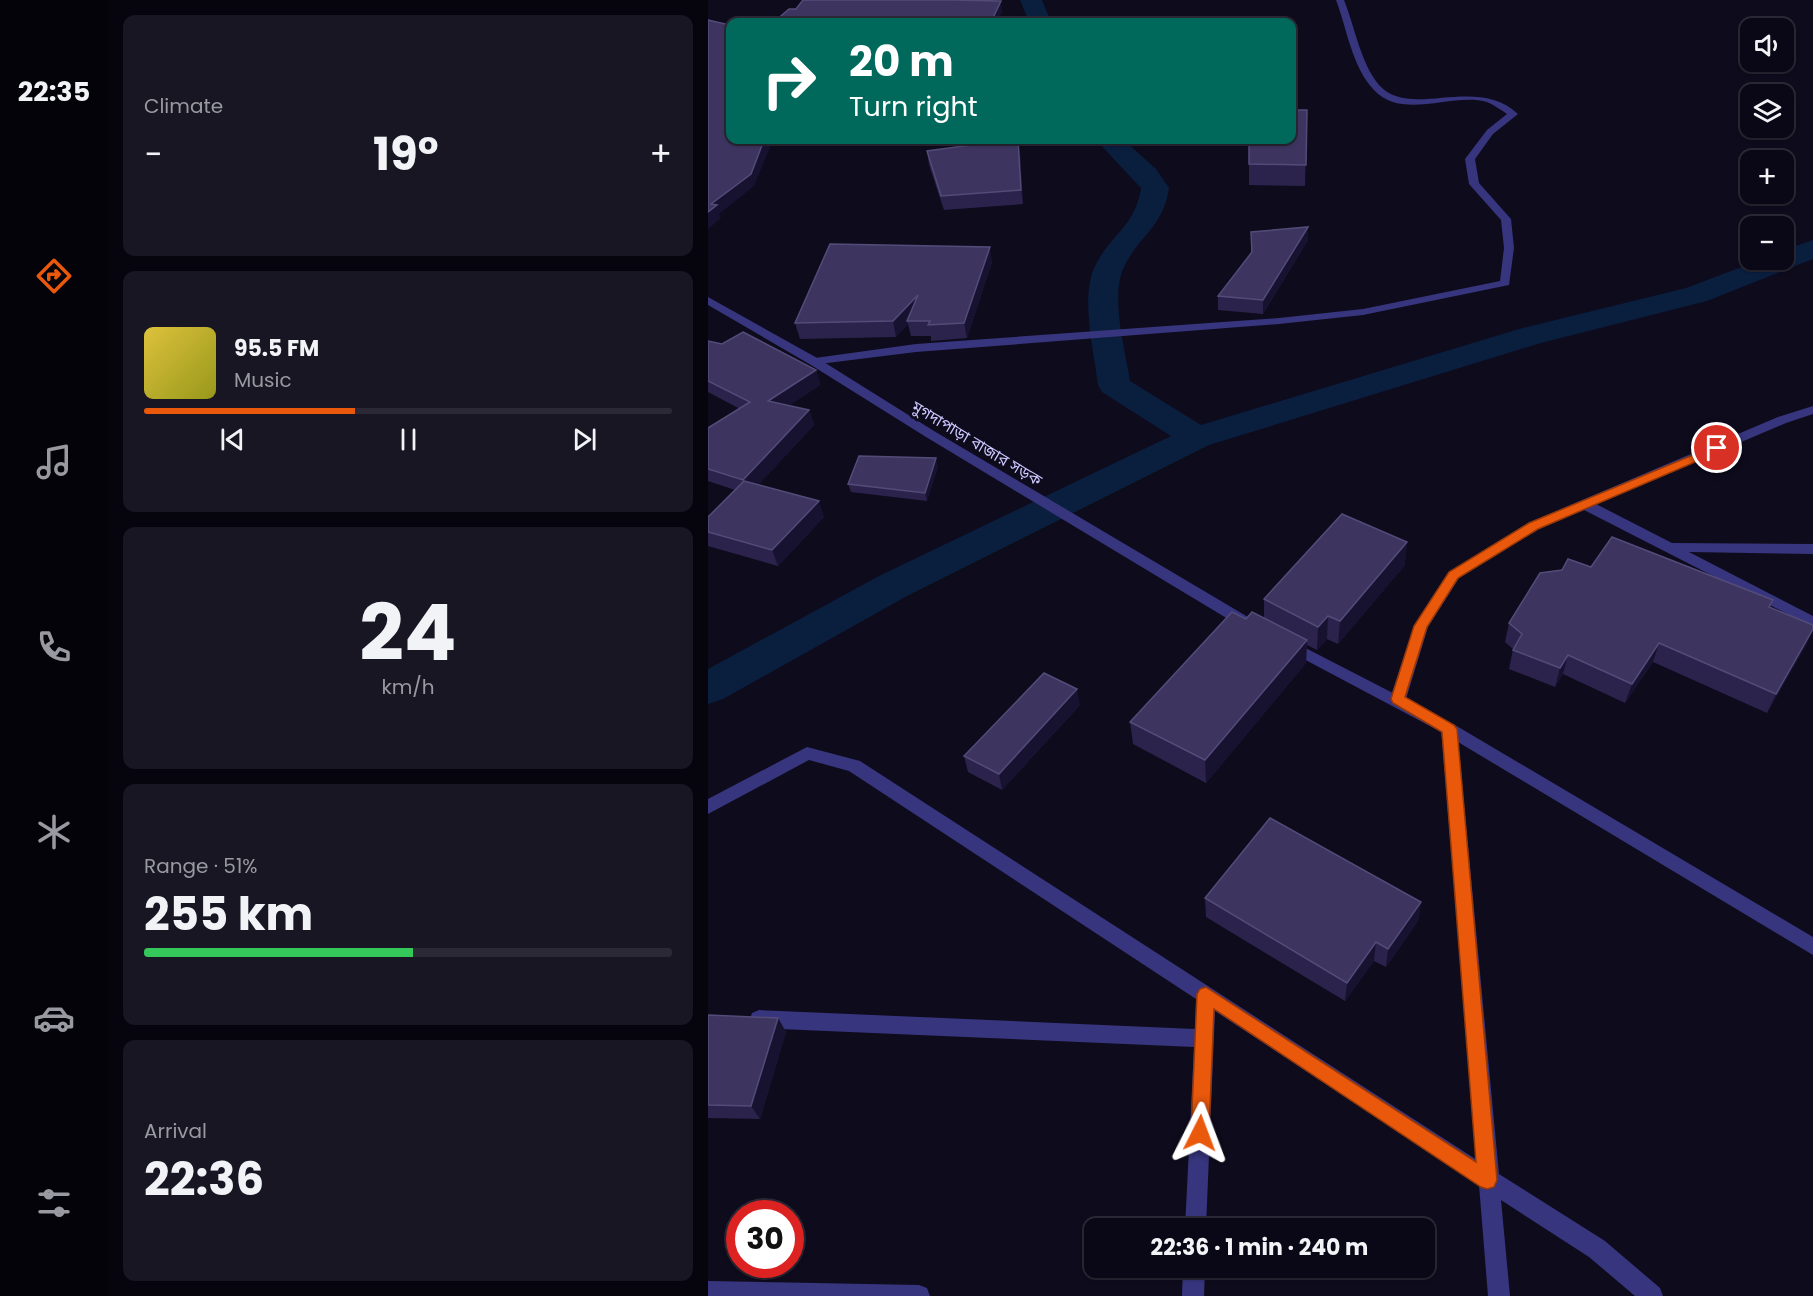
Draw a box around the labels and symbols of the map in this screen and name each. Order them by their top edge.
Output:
street label: মুগদাপাড়া বাজার সড়ক [906,395,1047,492]
pin [1691,422,1742,473]
position arrow [1168,1101,1232,1165]
speed limit sign: 30 [726,1200,804,1278]

